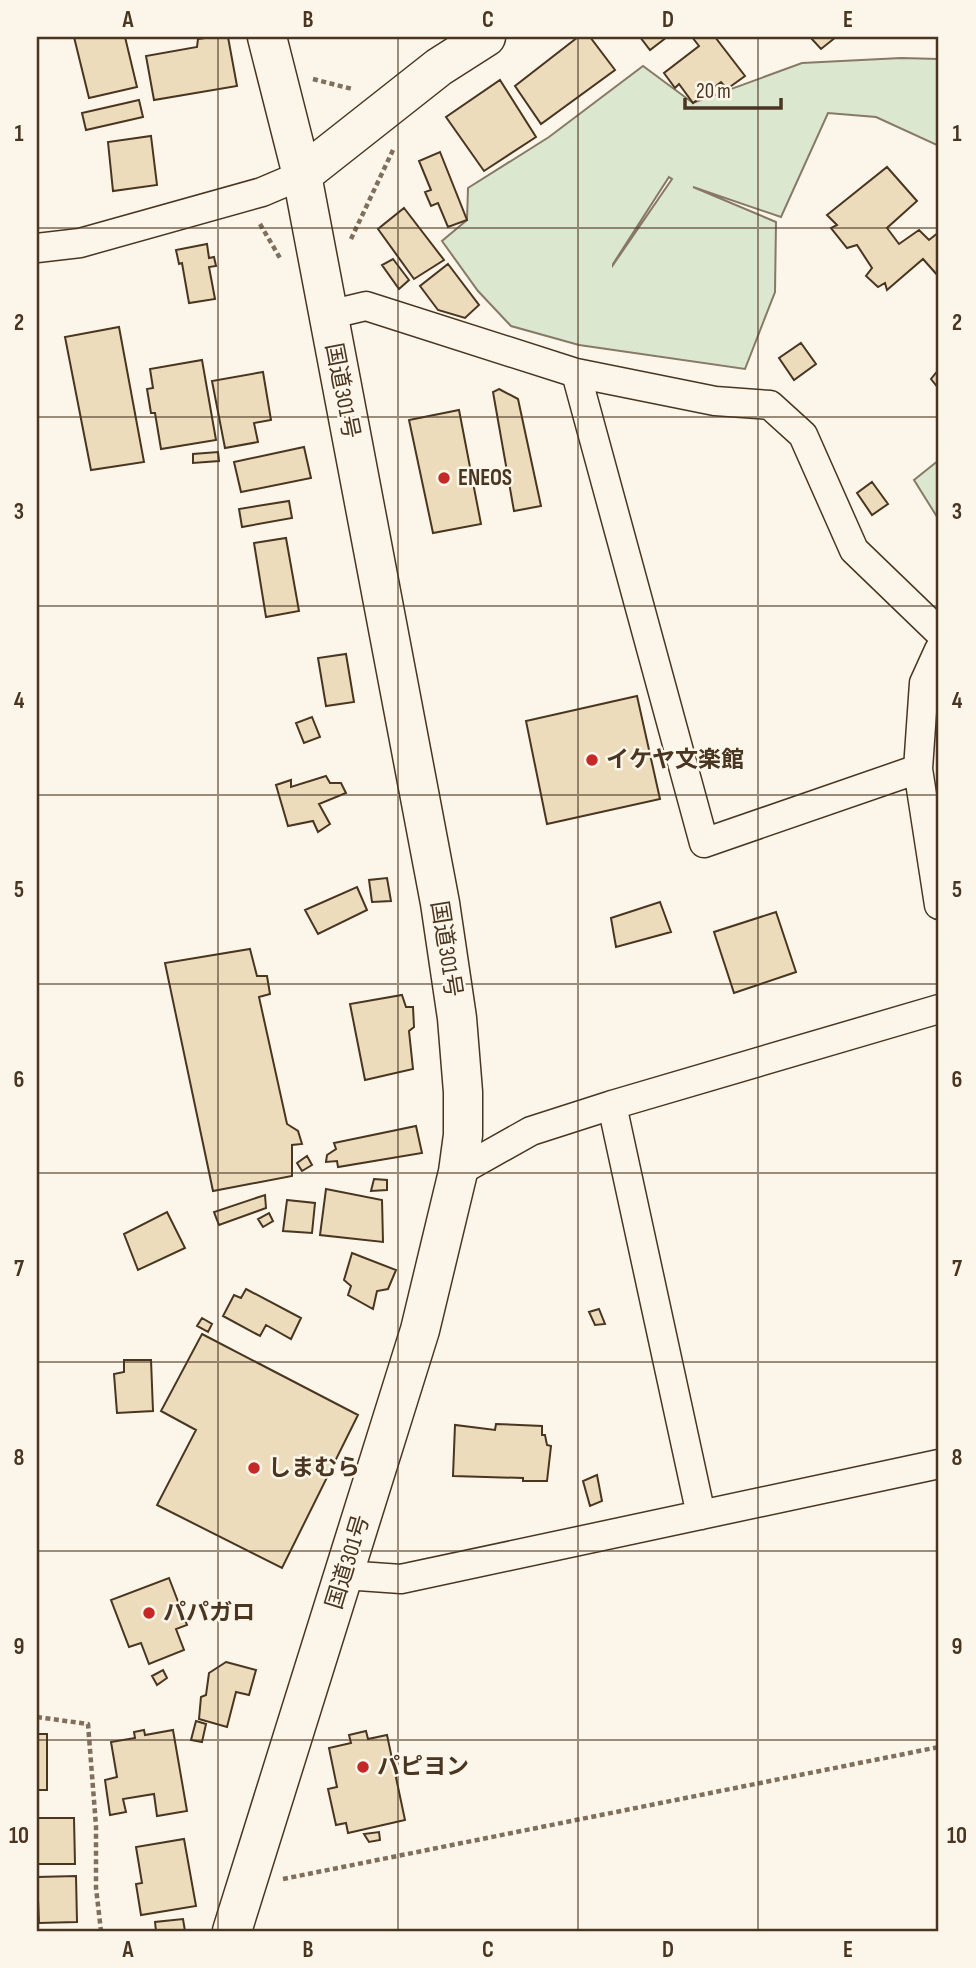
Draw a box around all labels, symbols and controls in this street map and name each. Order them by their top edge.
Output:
text: A [122,6,135,34]
text: B [303,6,314,34]
text: C [482,6,494,34]
text: D [662,6,674,34]
text: E [843,6,853,34]
scale bar [685,66,782,110]
text: 20 m [696,79,731,104]
text: 1 [14,120,24,148]
text: 1 [952,120,962,148]
text: 2 [14,309,24,337]
text: 2 [952,309,962,337]
street label: 国道301号 [319,341,365,441]
place label: ENEOS [458,464,512,492]
marker: ENEOS [436,470,452,486]
text: 3 [14,498,24,526]
text: 3 [952,498,962,526]
text: 4 [14,687,25,715]
text: 4 [952,687,963,715]
place label: イケヤ文楽館 [606,746,744,774]
marker: イケヤ文楽館 [584,752,600,768]
text: 5 [14,876,24,904]
text: 5 [952,876,962,904]
street label: 国道301号 [425,899,467,999]
text: 6 [14,1066,24,1094]
text: 6 [952,1066,962,1094]
text: 7 [14,1255,24,1283]
text: 7 [952,1255,962,1283]
text: 8 [14,1444,25,1472]
text: 8 [952,1444,963,1472]
place label: しまむら [268,1454,360,1482]
marker: しまむら [246,1460,262,1476]
street label: 国道301号 [320,1512,376,1612]
place label: パパガロ [163,1599,255,1627]
marker: パパガロ [141,1605,157,1621]
text: 9 [14,1633,24,1661]
text: 9 [952,1633,962,1661]
place label: パピヨン [377,1753,469,1781]
marker: パピヨン [355,1759,371,1775]
text: 10 [9,1822,29,1850]
text: 10 [947,1822,967,1850]
text: A [122,1936,135,1964]
text: B [303,1936,314,1964]
text: C [482,1936,494,1964]
text: D [662,1936,674,1964]
text: E [843,1936,853,1964]

